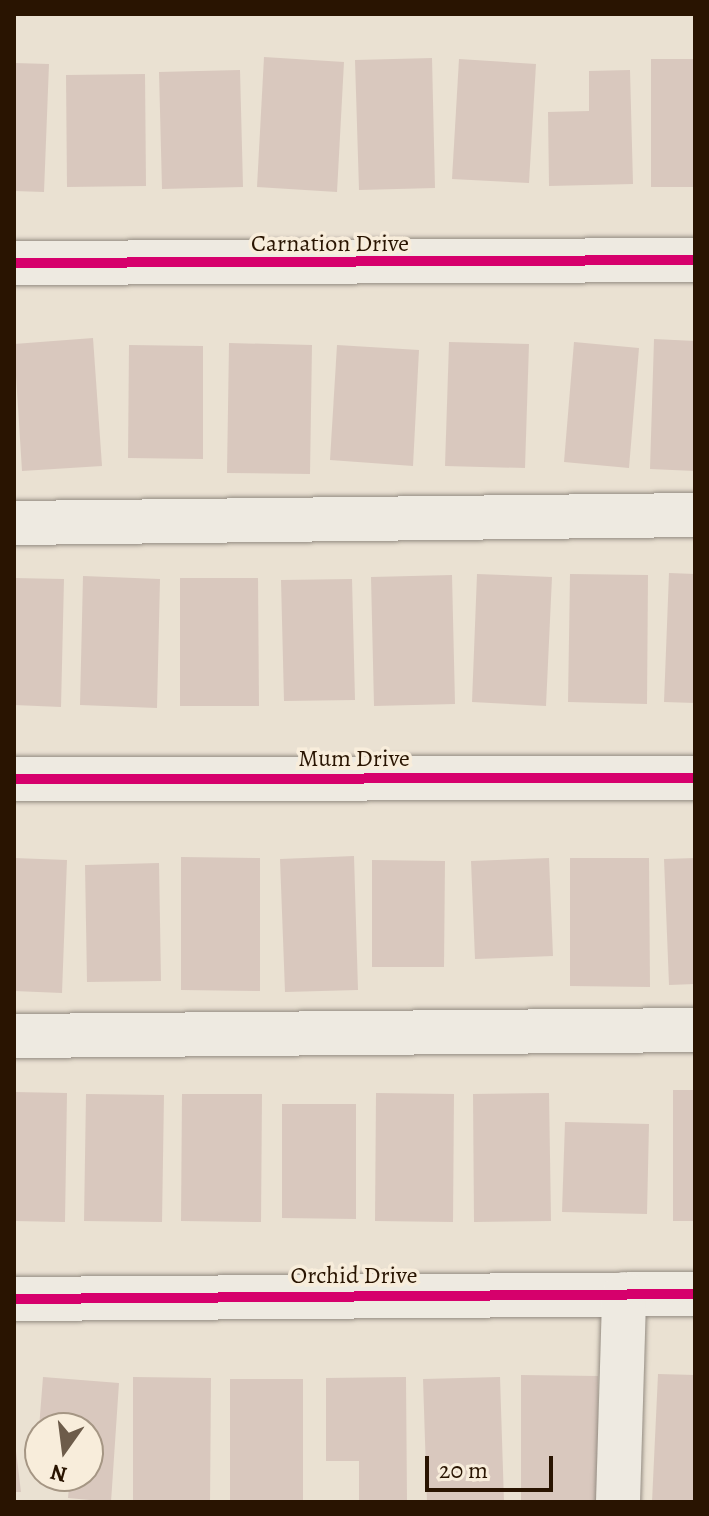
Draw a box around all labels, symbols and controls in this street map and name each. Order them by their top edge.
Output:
street label: Carnation Drive [251,230,409,258]
street label: Mum Drive [298,745,410,773]
street label: Orchid Drive [291,1262,417,1290]
north arrow [24,1412,104,1492]
scale bar [429,1440,557,1490]
text: 20 m [439,1454,488,1486]
text: N [47,1457,70,1490]

